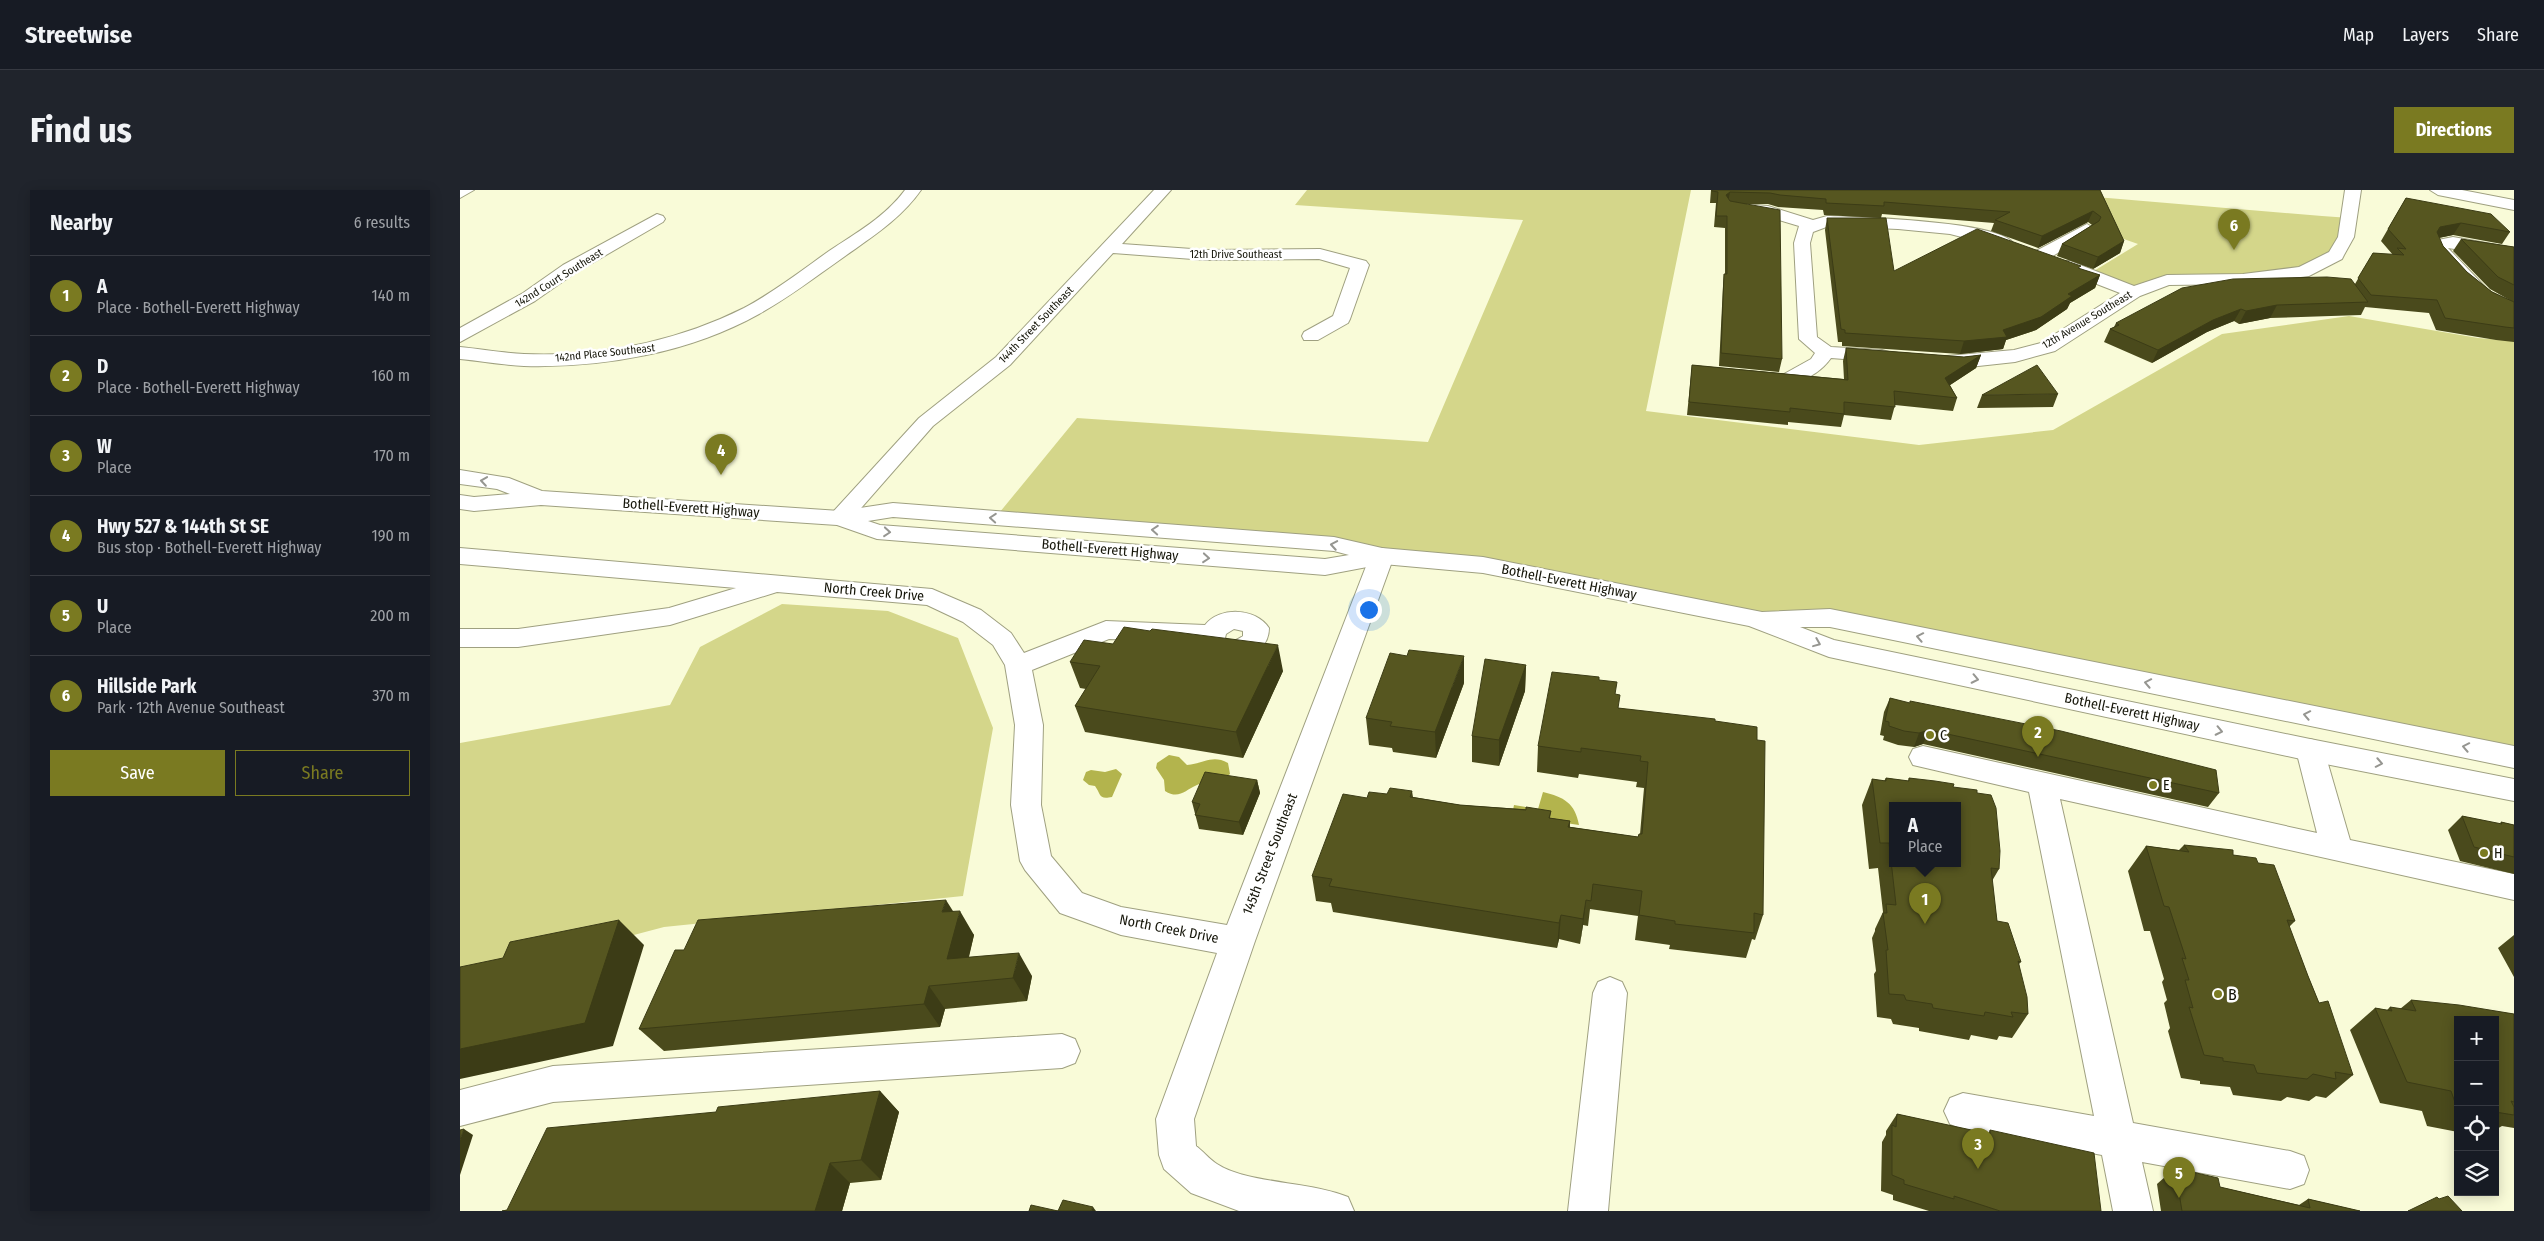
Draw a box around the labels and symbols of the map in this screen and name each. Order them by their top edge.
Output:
pin: 6 [2218,209,2250,250]
street label: 142nd Court Southeast [513,246,606,310]
street label: 12th Drive Southeast [1190,248,1283,261]
street label: 144th Street Southeast [996,284,1076,366]
street label: 12th Avenue Southeast [2040,288,2134,352]
street label: 142nd Place Southeast [554,341,656,365]
pin: 4 [705,434,737,475]
one-way arrow [480,476,489,486]
street label: Bothell-Everett Highway [622,495,761,521]
one-way arrow [989,512,997,523]
one-way arrow [1151,525,1159,536]
one-way arrow [883,527,891,538]
street label: Bothell-Everett Highway [1041,536,1180,565]
one-way arrow [1330,540,1339,550]
one-way arrow [1202,552,1210,563]
street label: Bothell-Everett Highway [1500,561,1639,604]
street label: North Creek Drive [823,579,925,605]
your location [1356,597,1382,623]
one-way arrow [1915,632,1924,642]
one-way arrow [1812,637,1820,647]
one-way arrow [1970,673,1979,684]
one-way arrow [2143,678,2152,688]
street label: Bothell-Everett Highway [2063,689,2202,735]
one-way arrow [2303,710,2311,721]
pin: 2 [2022,716,2054,757]
one-way arrow [2215,725,2224,736]
place label: C [1940,727,1947,744]
marker: C [1924,729,1936,741]
one-way arrow [2462,742,2471,753]
one-way arrow [2374,758,2383,768]
place label: E [2163,777,2170,794]
marker: E [2147,779,2159,791]
street label: 145th Street Southeast [1239,790,1301,917]
place label: H [2494,845,2502,862]
marker: H [2478,847,2490,859]
pin: 1 [1909,883,1941,924]
street label: North Creek Drive [1118,911,1220,947]
place label: B [2228,985,2237,1004]
marker: B [2212,988,2224,1000]
pin: 3 [1962,1128,1994,1169]
pin: 5 [2163,1157,2195,1198]

